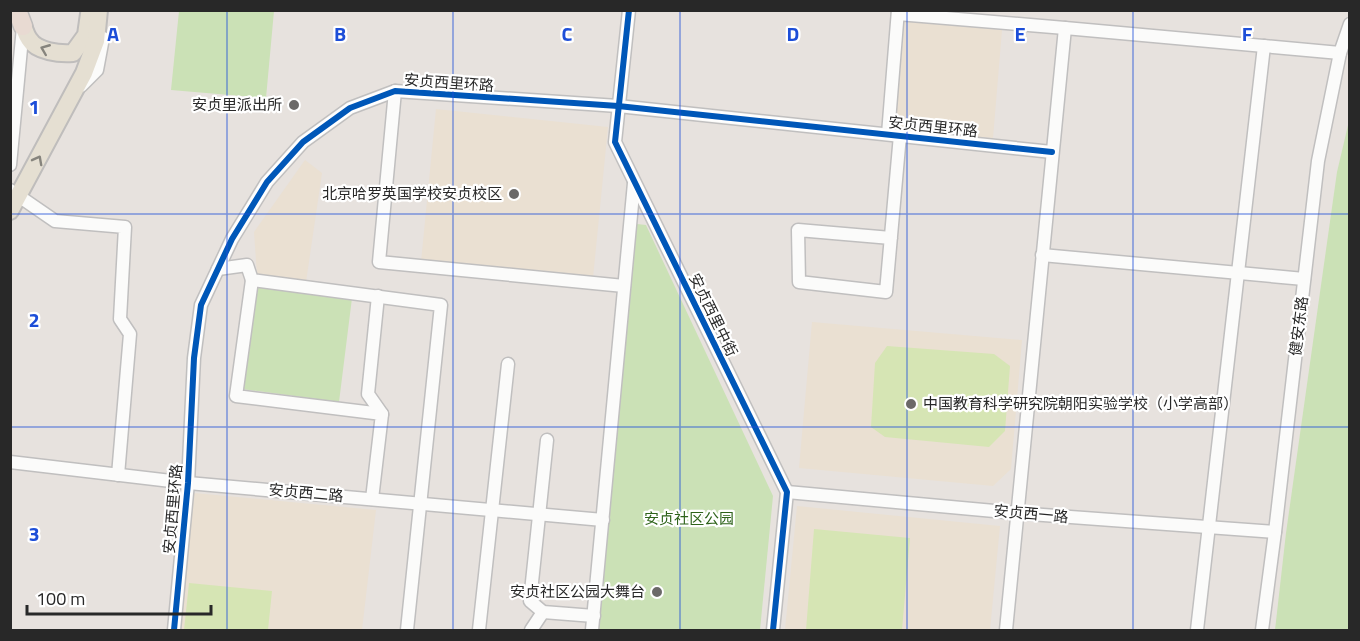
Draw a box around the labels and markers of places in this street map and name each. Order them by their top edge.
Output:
place label: 安贞里派出所 [192,93,282,116]
marker: 安贞里派出所 [287,98,301,112]
place label: 北京哈罗英国学校安贞校区 [322,182,502,205]
marker: 北京哈罗英国学校安贞校区 [507,187,521,201]
place label: 中国教育科学研究院朝阳实验学校（小学高部） [923,392,1238,415]
marker: 中国教育科学研究院朝阳实验学校（小学高部） [904,397,918,411]
place label: 安贞社区公园大舞台 [510,580,645,603]
marker: 安贞社区公园大舞台 [650,585,664,599]

